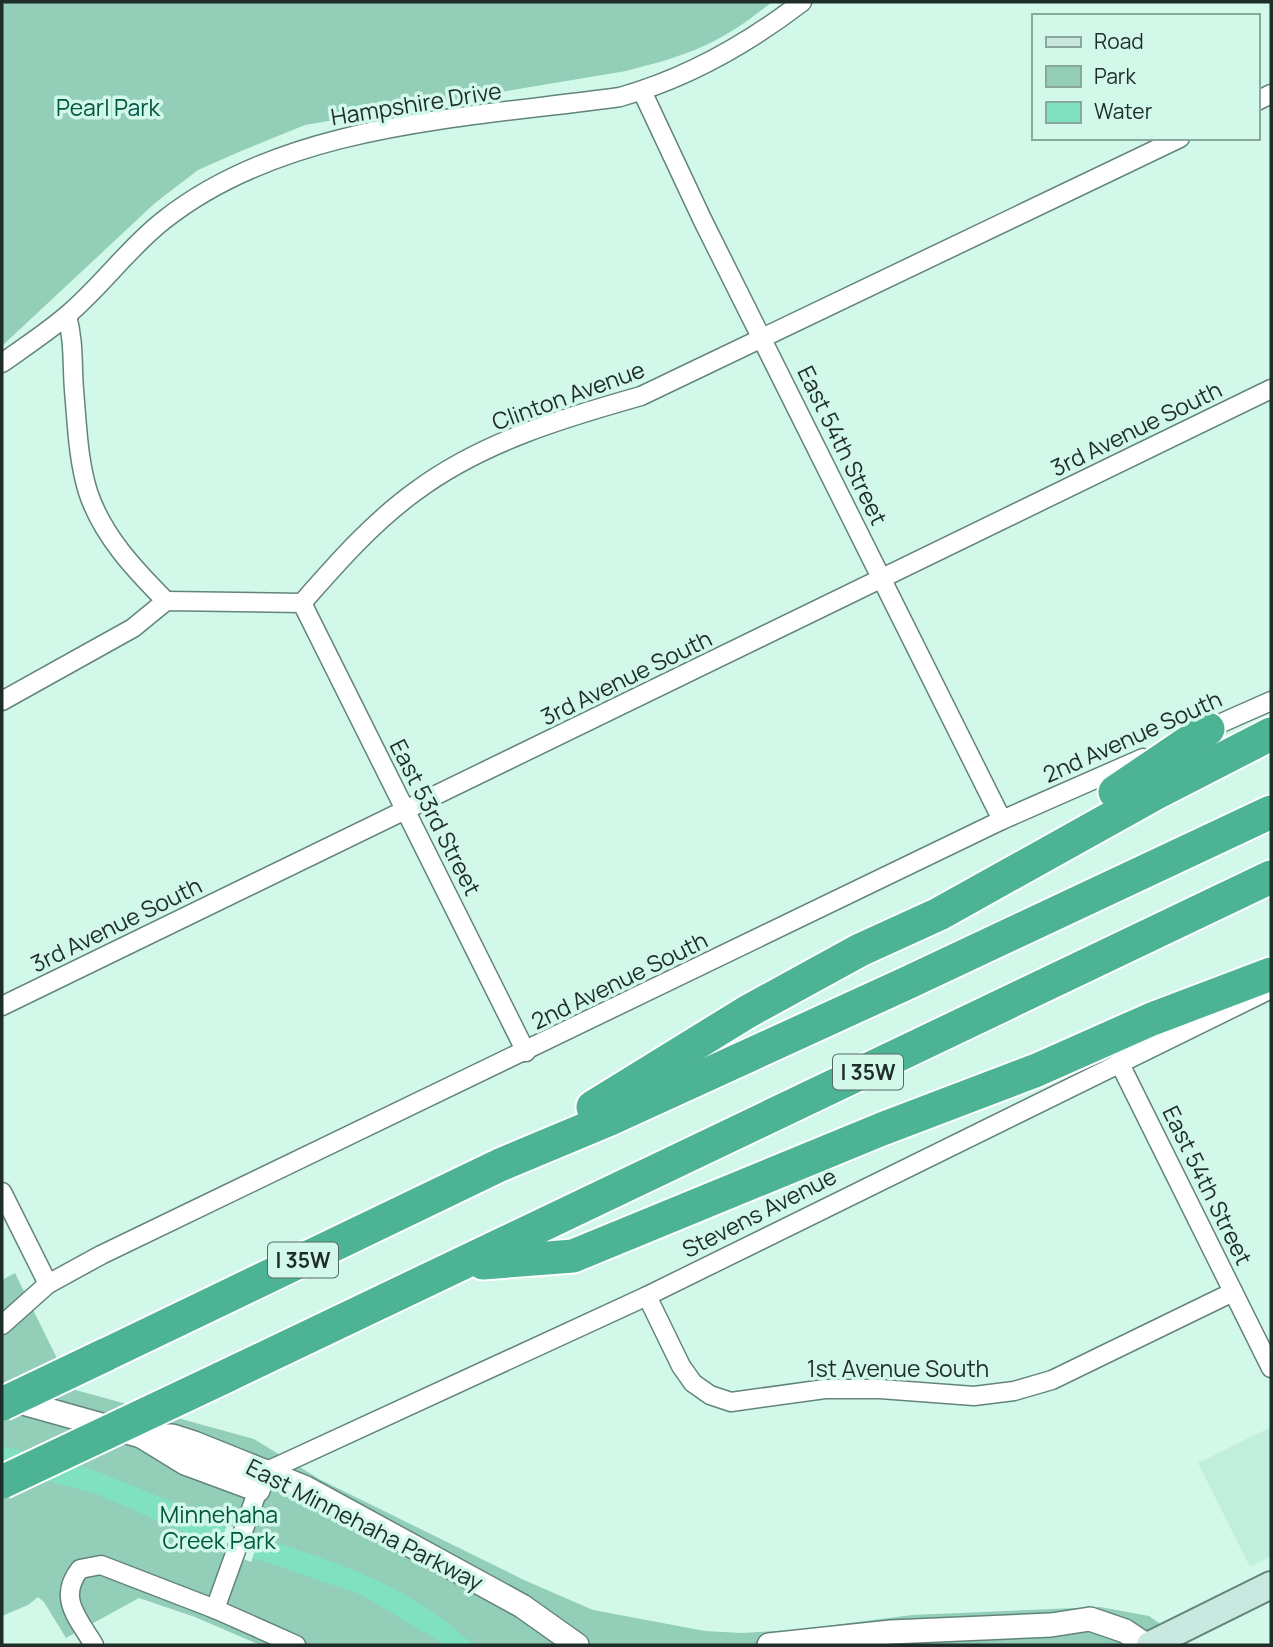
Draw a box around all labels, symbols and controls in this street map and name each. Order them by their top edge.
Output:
legend [1032,14,1259,140]
text: Road [1094,27,1144,55]
text: Park [1094,62,1136,90]
street label: Hampshire Drive [328,74,504,132]
park label: Pearl Park [56,91,161,123]
text: Water [1094,97,1153,125]
street label: Clinton Avenue [487,353,649,437]
street label: East 54th Street [791,360,895,530]
street label: 3rd Avenue South [1045,373,1227,483]
street label: 3rd Avenue South [535,622,717,732]
street label: 2nd Avenue South [1038,682,1226,790]
street label: East 53rd Street [383,733,489,901]
street label: 3rd Avenue South [25,869,207,979]
street label: 2nd Avenue South [525,923,713,1037]
road number: I 35W [833,1054,903,1090]
street label: East 54th Street [1156,1100,1260,1270]
street label: Stevens Avenue [676,1159,842,1265]
road number: I 35W [268,1242,338,1278]
street label: 1st Avenue South [807,1352,989,1384]
street label: East Minnehaha Parkway [241,1450,489,1598]
park label: Minnehaha Creek Park [160,1498,278,1556]

